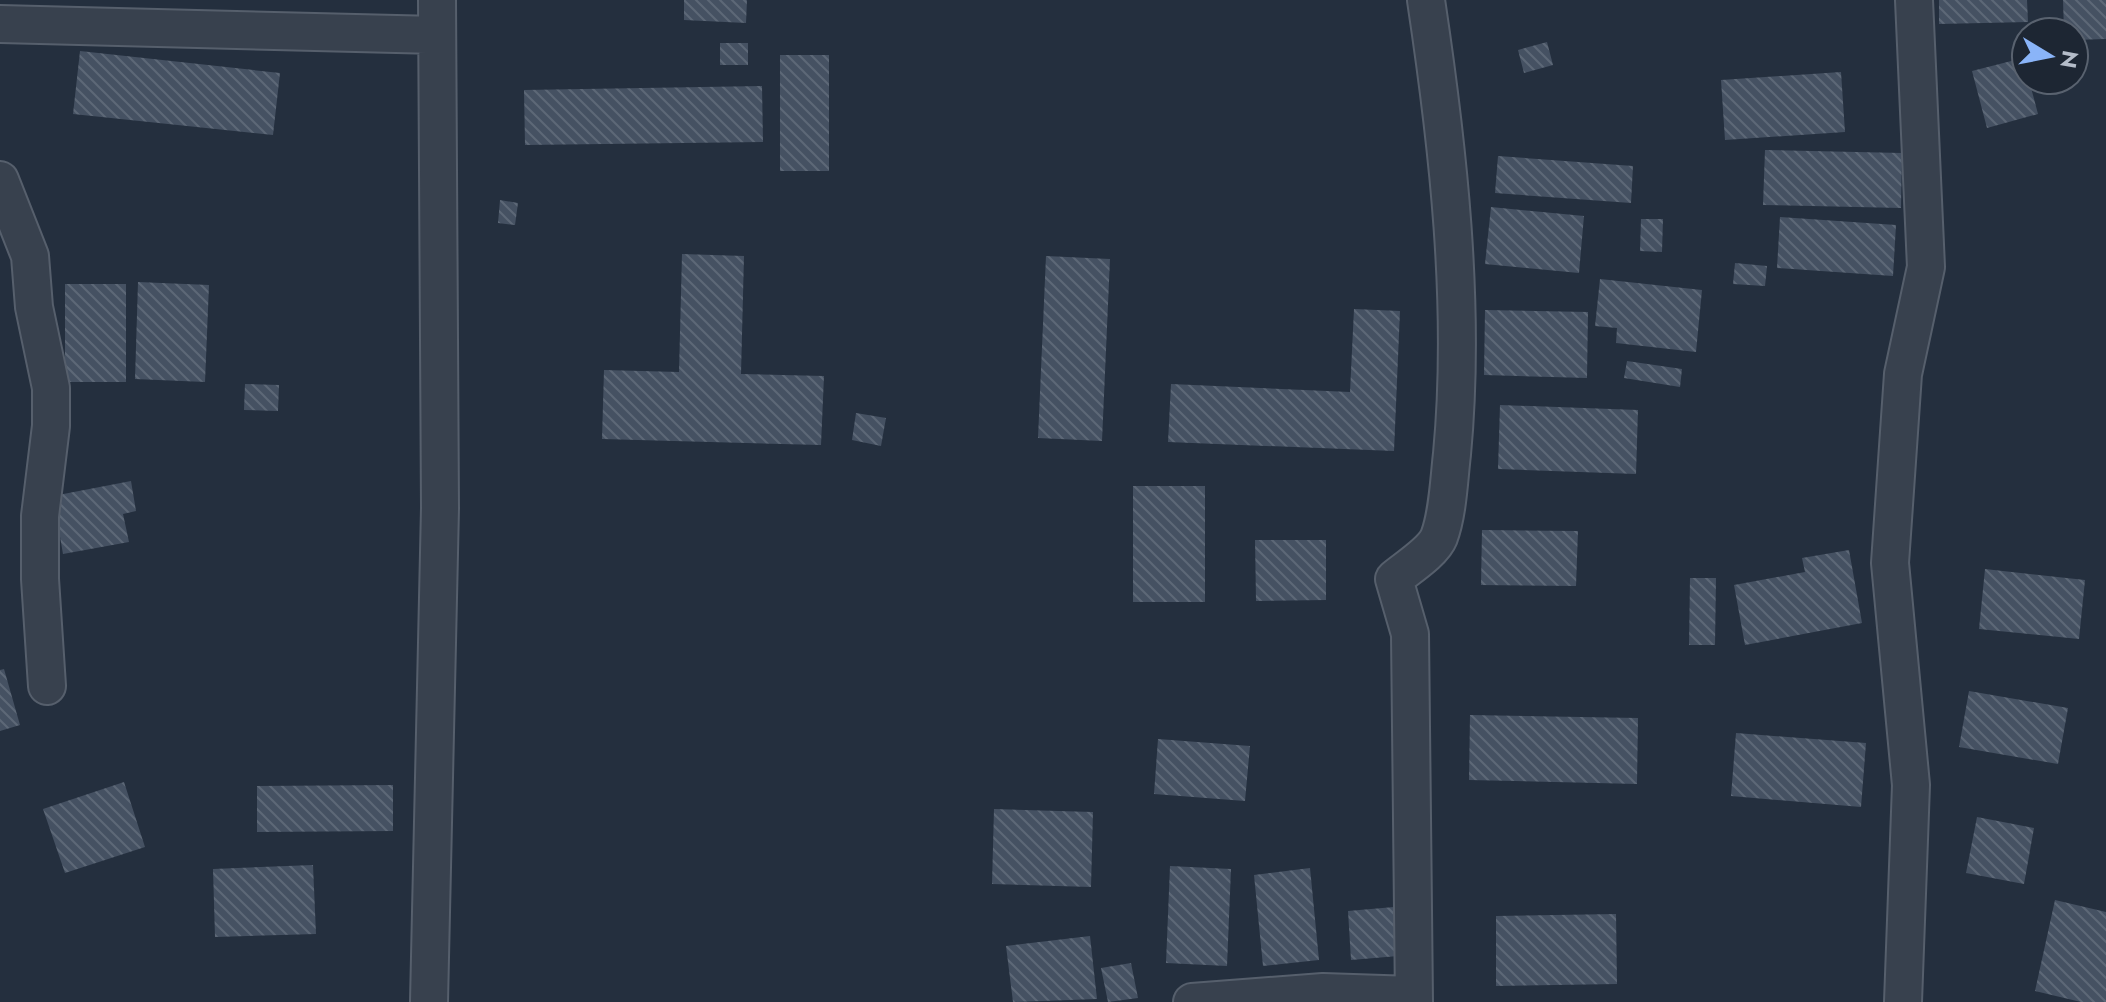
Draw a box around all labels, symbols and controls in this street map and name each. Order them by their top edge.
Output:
north arrow [2010,16,2090,96]
text: N [2052,48,2087,71]

